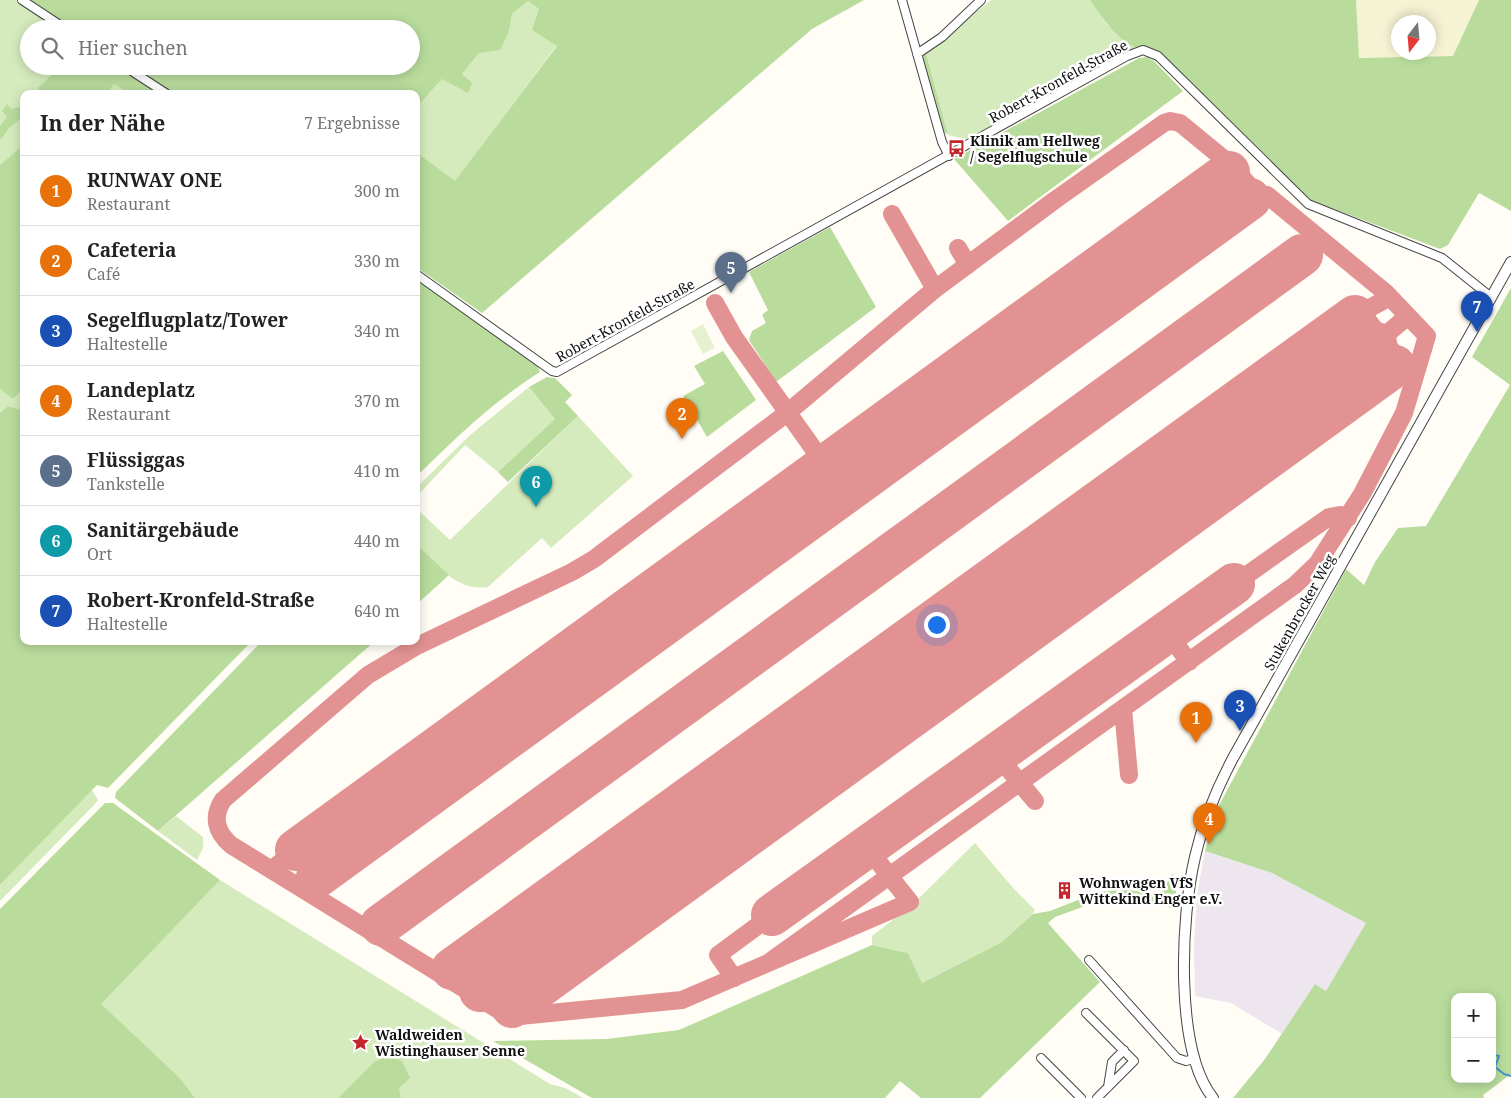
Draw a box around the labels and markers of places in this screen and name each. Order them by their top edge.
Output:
place label: Klinik am Hellweg / Segelflugschule [970,131,1100,166]
bus stop icon: Klinik am Hellweg / Segelflugschule [946,138,966,158]
pin: 5 [715,252,747,293]
pin: 7 [1461,291,1493,332]
pin: 2 [666,398,698,439]
pin: 6 [520,466,552,507]
pin: 3 [1224,690,1256,731]
pin: 1 [1180,702,1212,743]
pin: 4 [1193,803,1225,844]
place label: Wohnwagen VfS Wittekind Enger e.V. [1079,873,1222,908]
building icon: Wohnwagen VfS Wittekind Enger e.V. [1055,880,1075,900]
place label: Waldweiden Wistinghauser Senne [375,1025,525,1060]
place icon: Waldweiden Wistinghauser Senne [351,1032,371,1052]

